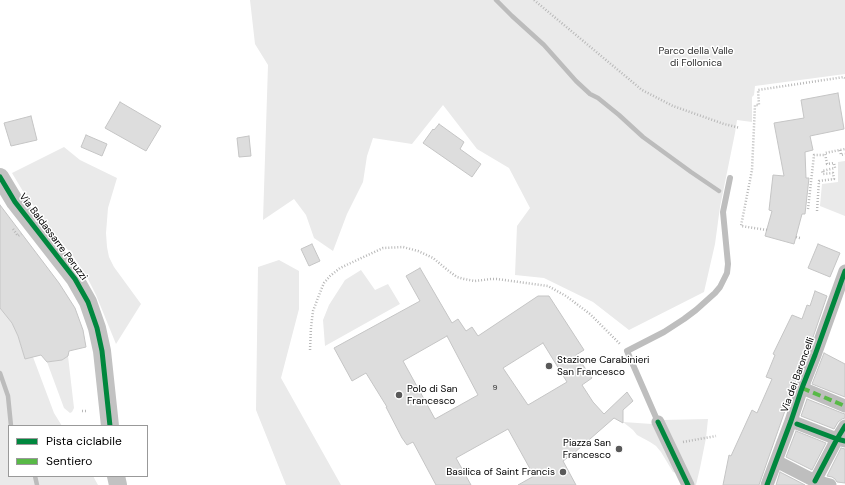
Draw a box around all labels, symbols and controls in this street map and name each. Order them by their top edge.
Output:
park label: Parco della Valle di Follonica [658,45,734,68]
street label: Via Baldassarre Peruzzi [16,191,90,283]
street label: Via dei Baroncelli [779,336,817,414]
place label: Stazione Carabinieri San Francesco [557,354,649,378]
marker: Stazione Carabinieri San Francesco [544,361,554,371]
place label: Polo di San Francesco [407,383,458,406]
house number: 9 [492,383,498,393]
marker: Polo di San Francesco [394,390,404,400]
legend [8,425,148,477]
text: Pista ciclabile [46,433,122,449]
place label: Piazza San Francesco [563,437,611,460]
marker: Piazza San Francesco [614,444,624,454]
text: Sentiero [46,453,92,469]
place label: Basilica of Saint Francis [446,466,555,478]
marker: Basilica of Saint Francis [558,467,568,477]

